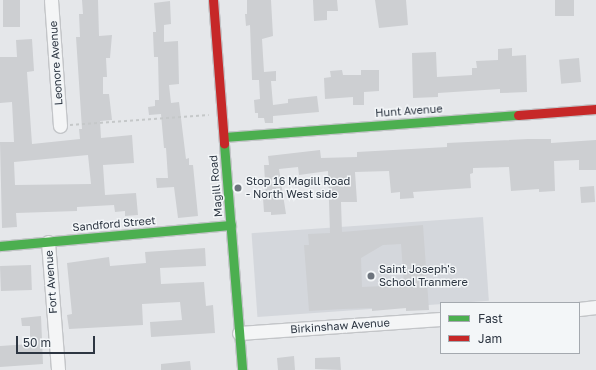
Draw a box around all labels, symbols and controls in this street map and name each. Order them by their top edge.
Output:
street label: Leonore Avenue [46,20,66,106]
street label: Hunt Avenue [375,102,443,120]
street label: Magill Road [207,154,225,218]
place label: Stop 16 Magill Road - North West side [246,175,350,201]
marker: Stop 16 Magill Road - North West side [233,183,243,193]
street label: Sandford Street [72,214,156,234]
street label: Fort Avenue [42,250,60,314]
place label: Saint Joseph's School Tranmere [379,263,468,289]
marker: Saint Joseph's School Tranmere [366,271,376,281]
legend [440,302,580,354]
text: Fast [478,311,503,326]
street label: Birkinshaw Avenue [290,316,390,336]
scale bar [18,328,97,354]
text: Jam [478,331,502,346]
text: 50 m [23,335,51,350]

